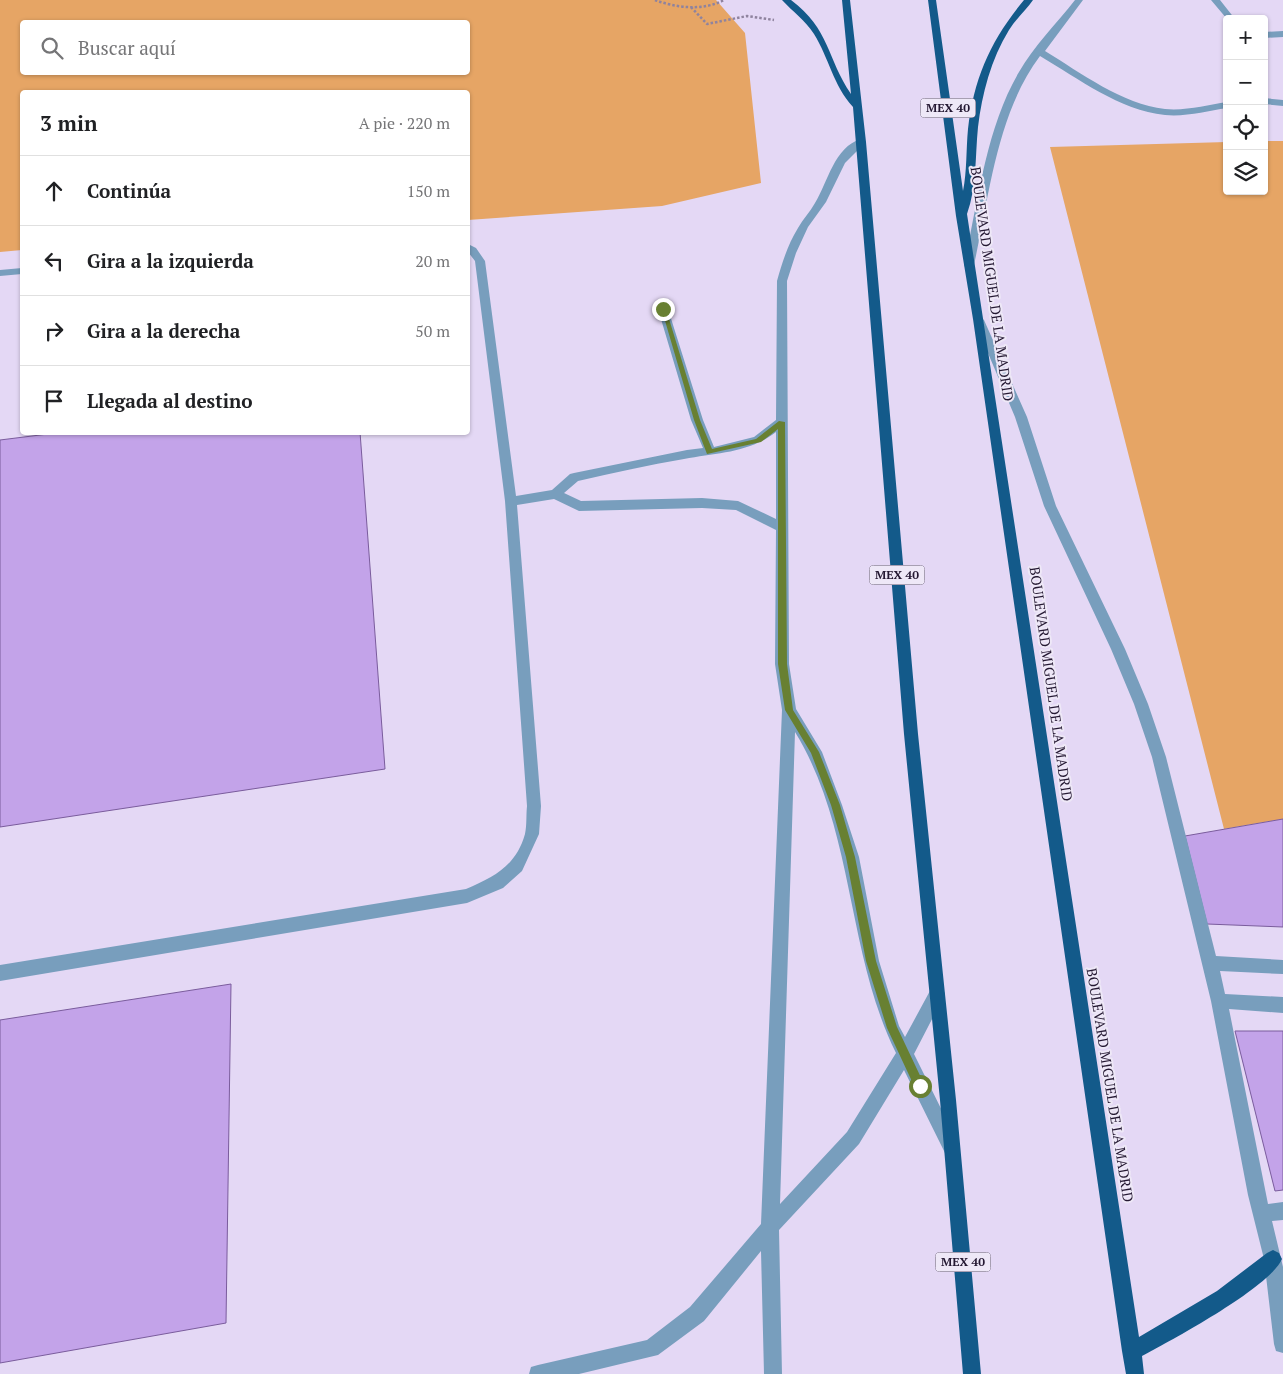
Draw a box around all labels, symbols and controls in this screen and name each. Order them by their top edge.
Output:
map controls [1223,15,1268,195]
button: + [1223,15,1268,60]
search box [20,20,470,75]
icon: search [38,34,66,62]
text: Buscar aquí [78,35,176,60]
button: − [1223,60,1268,105]
road number: MEX 40 [920,99,976,118]
button: locate [1223,105,1268,150]
text: 3 min [40,109,97,137]
text: A pie · 220 m [359,112,450,134]
button: layers [1223,150,1268,195]
street label: BOULEVARD MIGUEL DE LA MADRID [967,165,1018,403]
icon: ahead [40,177,68,205]
text: Continúa [87,178,171,203]
text: 150 m [407,180,450,202]
icon: left [40,247,68,275]
text: Gira a la izquierda [87,248,254,273]
text: 20 m [415,250,450,272]
route end [652,298,675,321]
icon: right [40,317,68,345]
text: Gira a la derecha [87,318,240,343]
text: 50 m [415,320,450,342]
icon: arrive [40,387,68,415]
text: Llegada al destino [87,388,253,413]
street label: BOULEVARD MIGUEL DE LA MADRID [1026,565,1077,803]
road number: MEX 40 [870,566,924,584]
street label: BOULEVARD MIGUEL DE LA MADRID [1083,967,1138,1203]
route start [909,1075,932,1098]
road number: MEX 40 [936,1252,990,1272]

